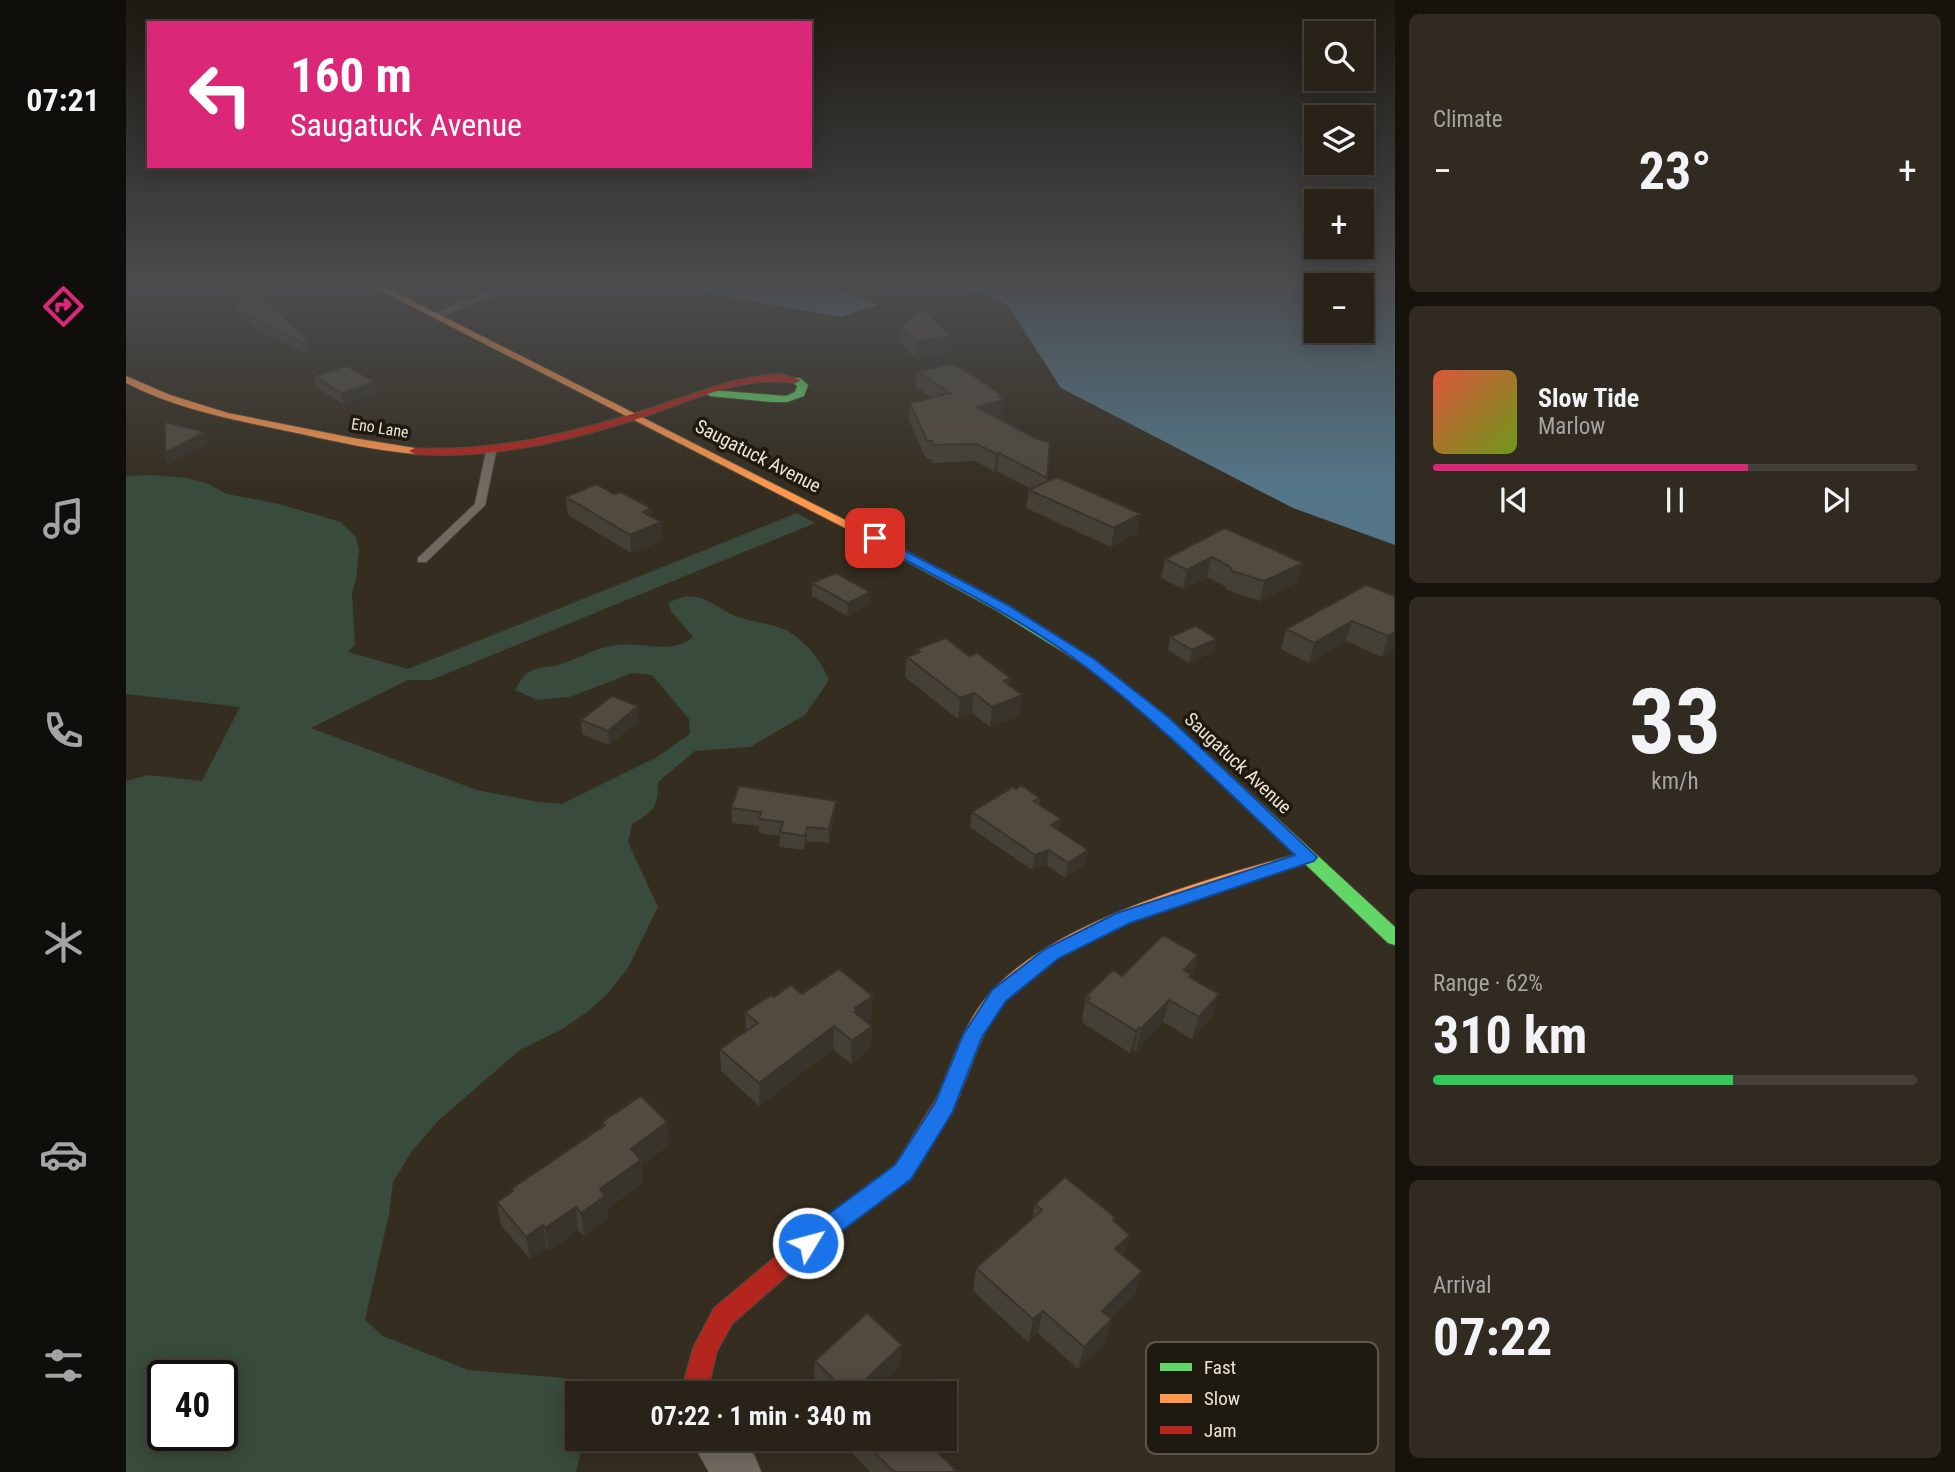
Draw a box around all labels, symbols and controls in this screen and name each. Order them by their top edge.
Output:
map controls [1304,21,1374,343]
button: search [1304,21,1374,91]
text: 160 m [290,47,412,104]
icon: left [175,49,266,140]
text: 07:21 [26,81,100,119]
button: layers [1304,105,1374,175]
text: Saugatuck Avenue [290,106,522,144]
text: Climate [1433,106,1503,133]
text: 23° [1639,141,1711,202]
text: − [1433,149,1452,193]
text: + [1898,149,1917,193]
button: + [1304,189,1374,259]
button: − [1304,273,1374,343]
icon: directions [39,282,88,331]
text: Slow Tide [1538,383,1639,413]
text: Marlow [1538,413,1605,440]
street label: Eno Lane [350,414,410,442]
street label: Saugatuck Avenue [691,414,825,498]
icon: previous [1495,481,1533,519]
icon: pause [1656,481,1694,519]
icon: next [1817,481,1855,519]
icon: music [39,494,88,543]
pin [845,508,905,568]
icon: arrive [856,519,894,557]
text: 33 [1629,669,1721,775]
icon: phone [39,706,88,755]
street label: Saugatuck Avenue [1180,708,1296,818]
text: km/h [1651,768,1699,795]
icon: climate [39,918,88,967]
text: Range · 62% [1433,970,1543,997]
text: 310 km [1433,1005,1587,1066]
icon: car [39,1130,88,1179]
position arrow [771,1206,845,1280]
text: Arrival [1433,1272,1492,1299]
text: 07:22 [1433,1307,1552,1368]
icon: filters [39,1341,88,1390]
legend [1146,1342,1378,1454]
text: Fast [1204,1356,1236,1379]
speed limit sign: 40 [147,1360,238,1451]
text: Slow [1204,1387,1240,1410]
text: 07:22 · 1 min · 340 m [651,1401,871,1431]
text: Jam [1204,1419,1237,1442]

